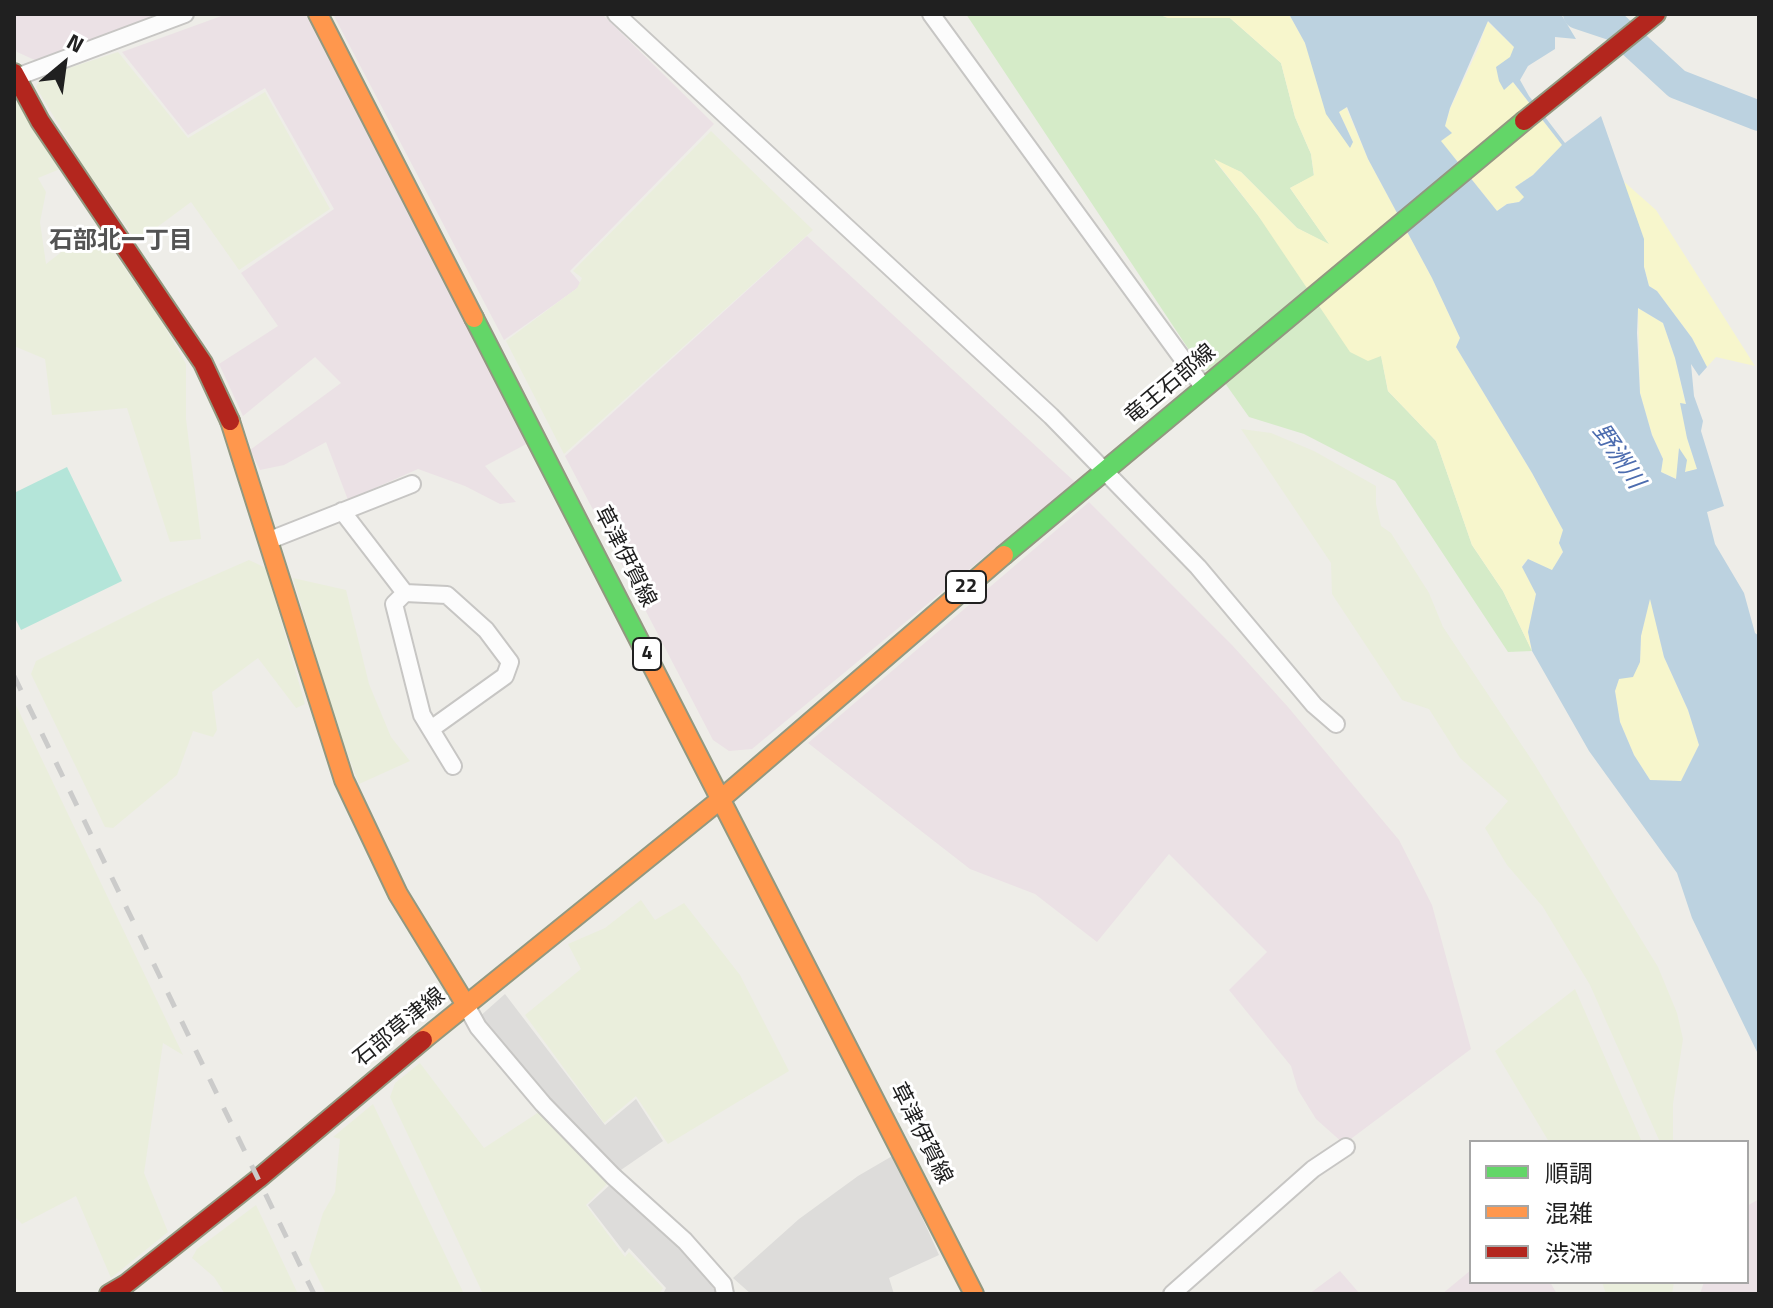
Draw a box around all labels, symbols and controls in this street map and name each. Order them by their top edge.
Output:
north arrow [24,24,104,104]
text: N [61,24,91,62]
district label: 石部北一丁目 [49,228,193,256]
street label: 竜王石部線 [1120,340,1222,430]
water label: 野洲川 [1585,419,1649,495]
street label: 草津伊賀線 [587,502,661,612]
road number: 22 [946,571,986,603]
road number: 4 [633,638,661,670]
street label: 石部草津線 [349,983,451,1073]
street label: 草津伊賀線 [883,1079,957,1189]
legend [1469,1140,1749,1284]
text: 順調 [1545,1155,1593,1191]
text: 混雑 [1545,1195,1593,1231]
text: 渋滞 [1545,1235,1593,1271]

